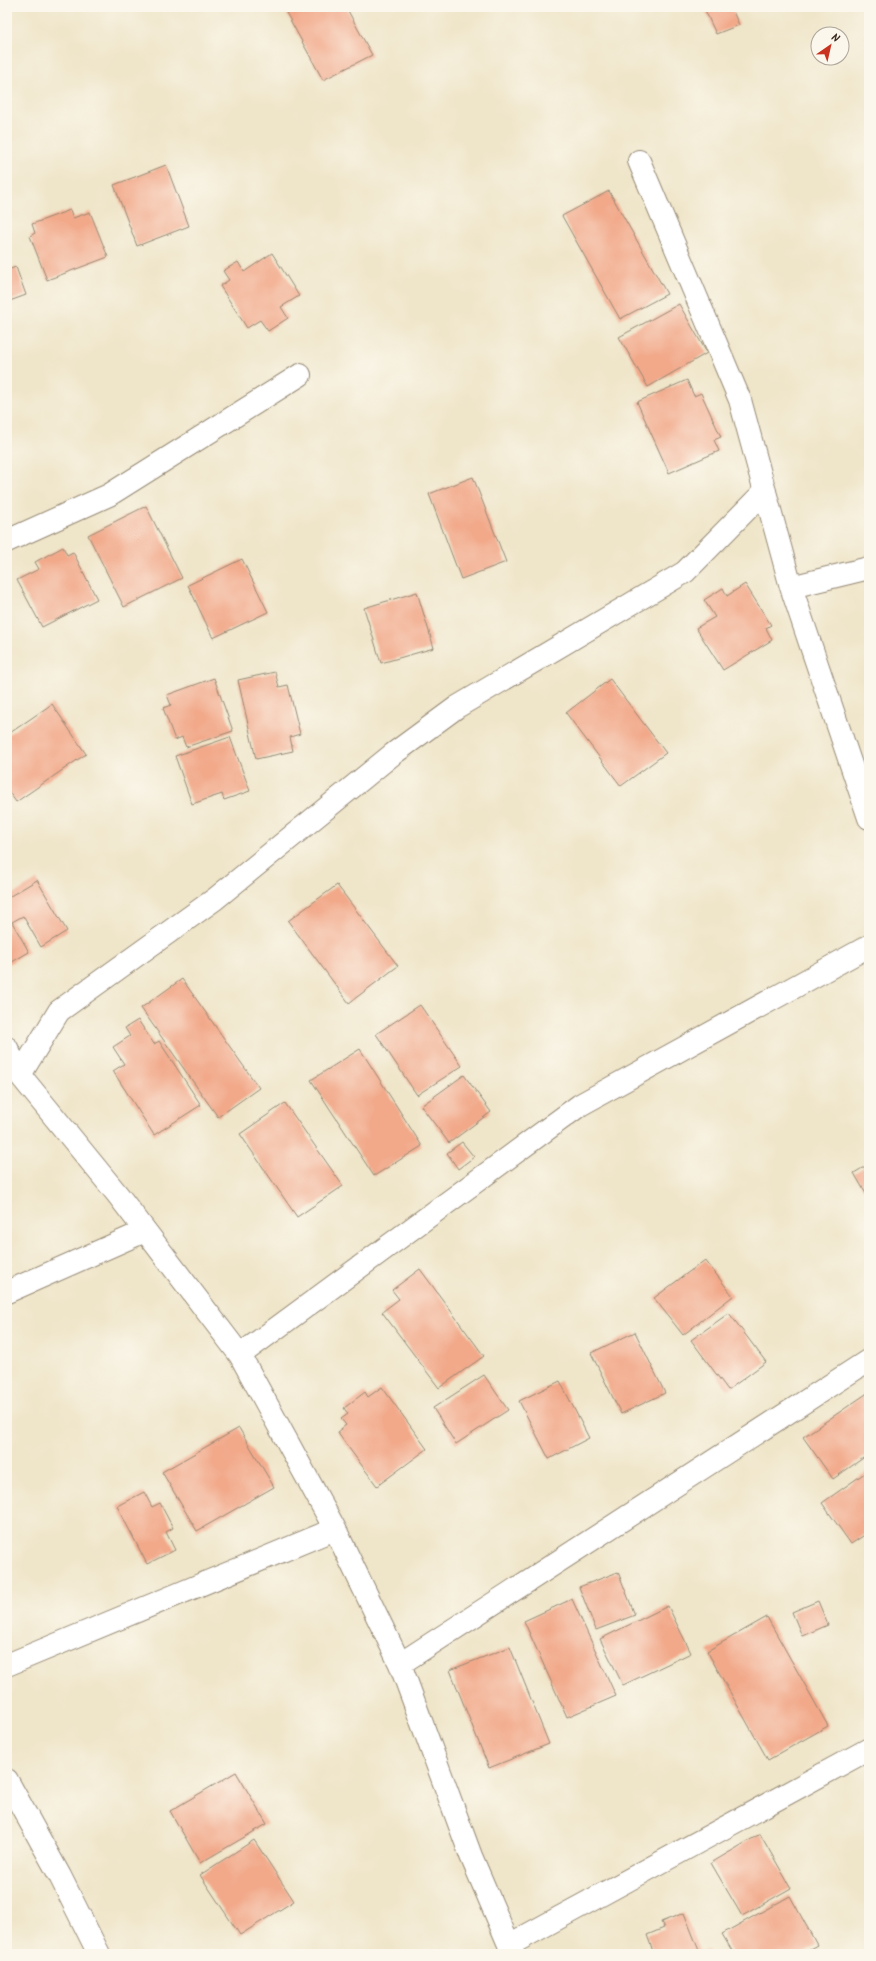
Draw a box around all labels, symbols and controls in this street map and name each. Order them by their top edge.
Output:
north arrow [810,26,850,66]
text: N [827,29,843,48]

